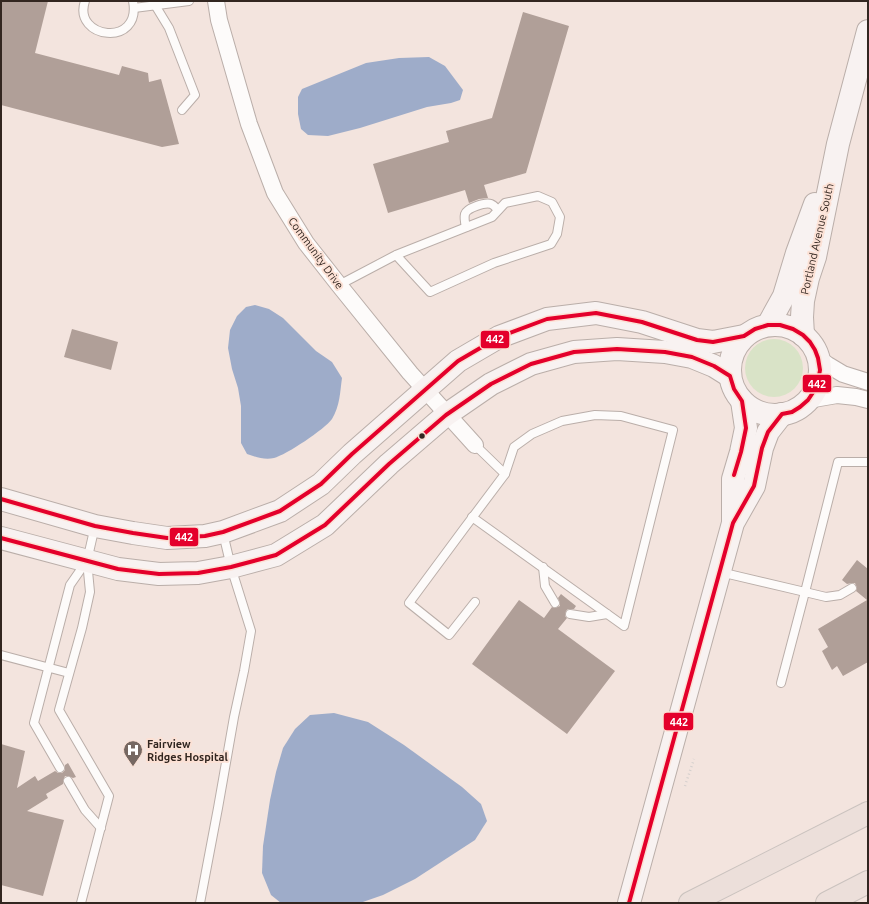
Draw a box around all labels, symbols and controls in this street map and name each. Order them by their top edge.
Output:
street label: Portland Avenue South [798,182,836,296]
street label: Community Drive [286,215,346,291]
line badge: 442 [480,330,510,349]
text: 442 [486,333,504,345]
line badge: 442 [802,374,832,393]
text: 442 [808,378,826,390]
unlabelled marker [417,431,427,441]
line badge: 442 [169,527,199,547]
text: 442 [175,531,193,543]
line badge: 442 [663,712,694,731]
text: 442 [670,716,688,728]
place label: Fairview Ridges Hospital [147,738,228,763]
hospital icon: Fairview Ridges Hospital [122,739,144,767]

